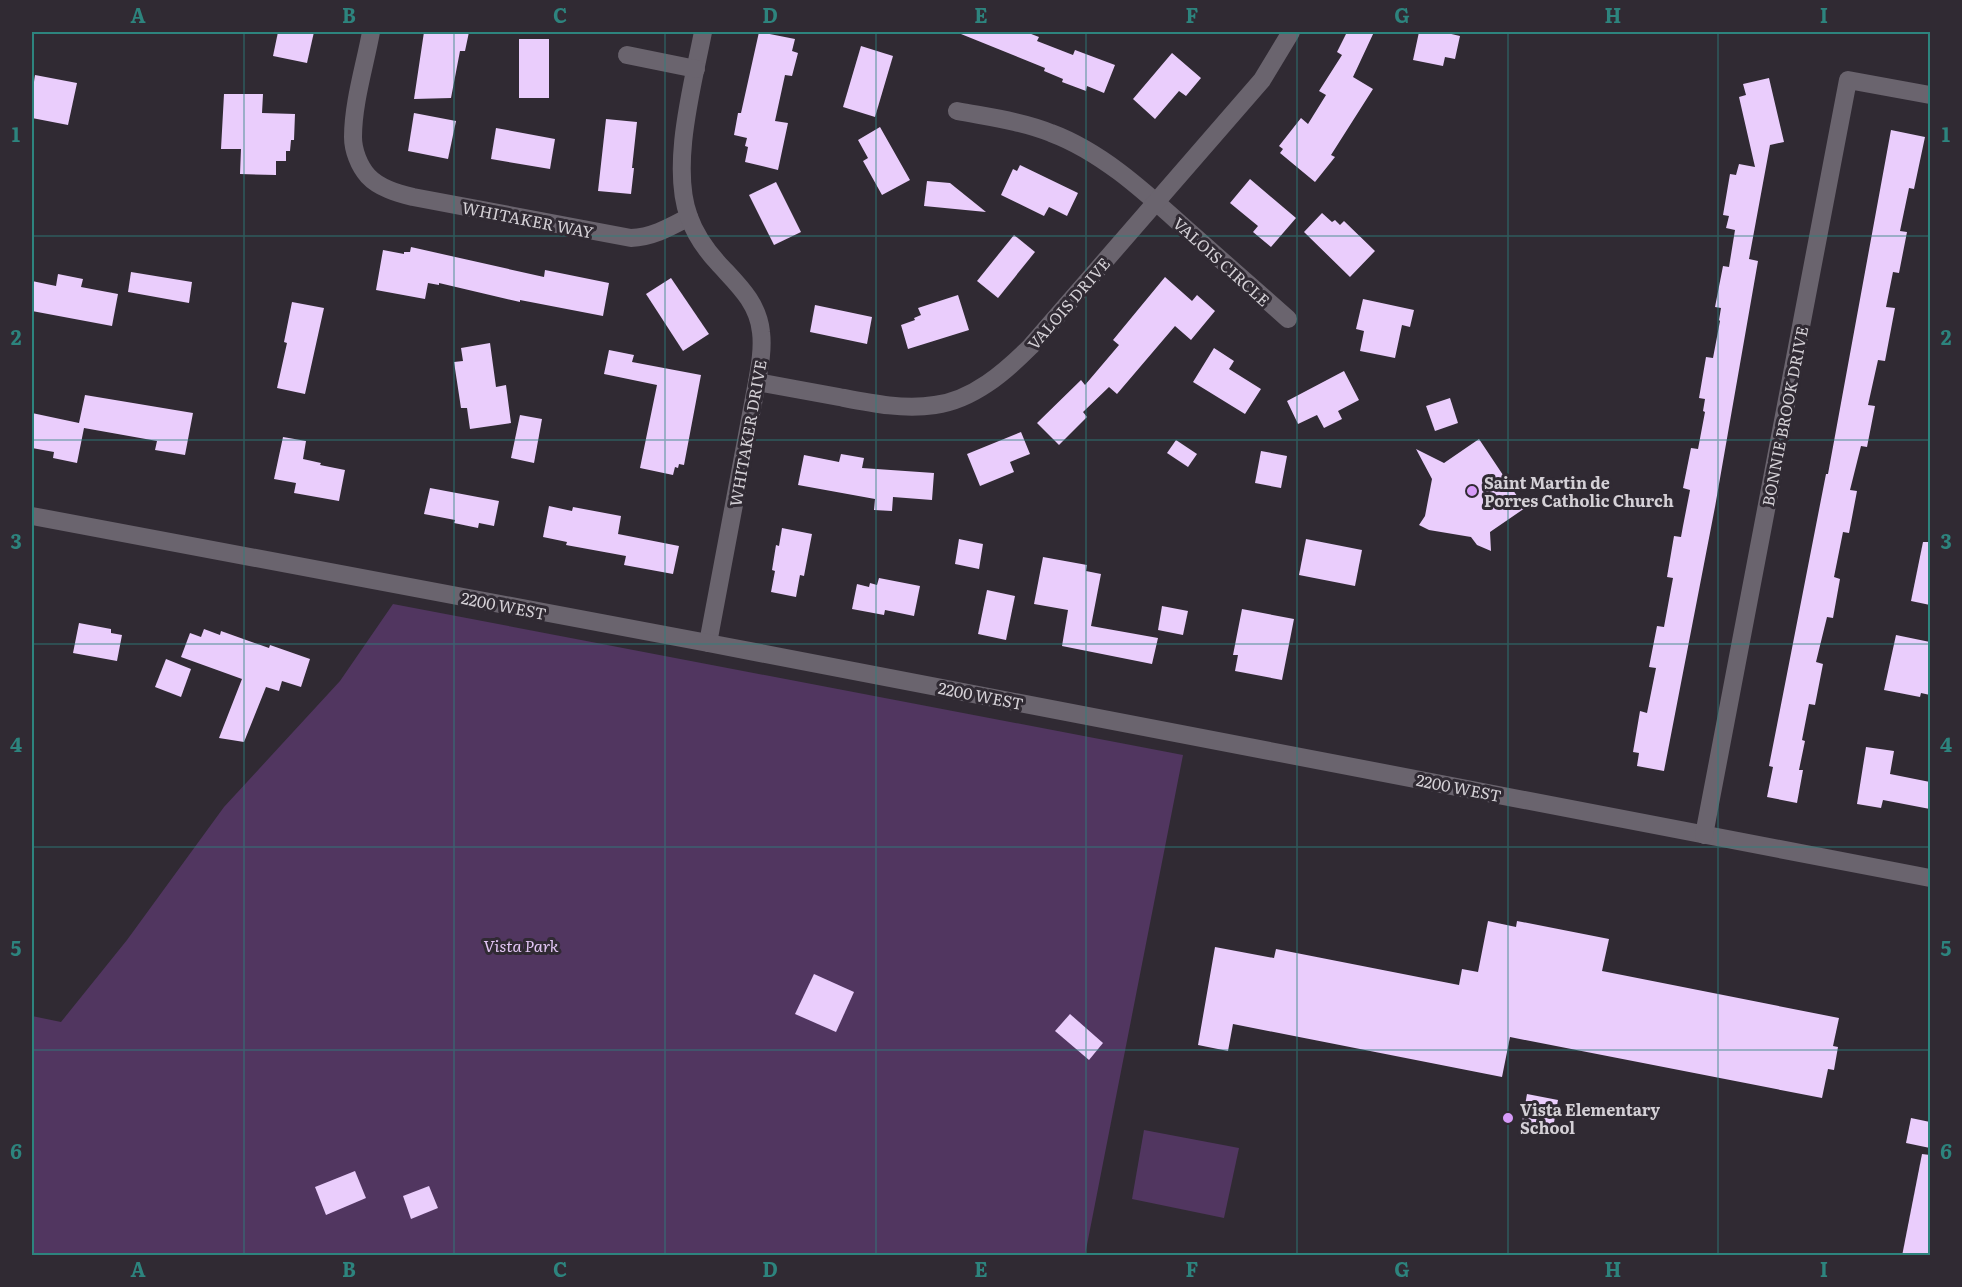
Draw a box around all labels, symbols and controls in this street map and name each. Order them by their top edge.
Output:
text: A [130,0,146,29]
text: B [342,0,356,29]
text: C [553,0,567,29]
text: D [762,0,778,29]
text: E [974,0,988,29]
text: F [1186,0,1199,29]
text: G [1394,0,1410,29]
text: H [1605,0,1621,29]
text: I [1820,0,1828,29]
text: 1 [12,118,20,148]
text: 1 [1942,118,1950,148]
street label: WHITAKER WAY [460,194,596,244]
street label: VALOIS CIRCLE [1168,211,1276,311]
street label: VALOIS DRIVE [1021,252,1115,354]
text: 2 [11,321,22,351]
text: 2 [1941,321,1952,351]
street label: BONNIE BROOK DRIVE [1755,324,1813,508]
street label: WHITAKER DRIVE [722,358,772,508]
place label: Saint Martin de Porres Catholic Church [1484,470,1674,512]
marker: Saint Martin de Porres Catholic Church [1465,484,1479,498]
text: 3 [10,525,22,555]
text: 3 [1940,525,1952,555]
street label: 2200 WEST [459,585,549,625]
street label: 2200 WEST [936,675,1026,715]
text: 4 [10,728,22,758]
text: 4 [1940,728,1952,758]
street label: 2200 WEST [1414,767,1504,807]
text: 5 [11,932,22,962]
text: 5 [1941,932,1952,962]
park label: Vista Park [483,933,559,957]
place label: Vista Elementary School [1520,1097,1660,1139]
marker: Vista Elementary School [1501,1111,1515,1125]
text: 6 [10,1135,22,1165]
text: 6 [1940,1135,1952,1165]
text: A [130,1253,146,1283]
text: B [342,1253,356,1283]
text: C [553,1253,567,1283]
text: D [762,1253,778,1283]
text: E [974,1253,988,1283]
text: F [1186,1253,1199,1283]
text: G [1394,1253,1410,1283]
text: H [1605,1253,1621,1283]
text: I [1820,1253,1828,1283]

